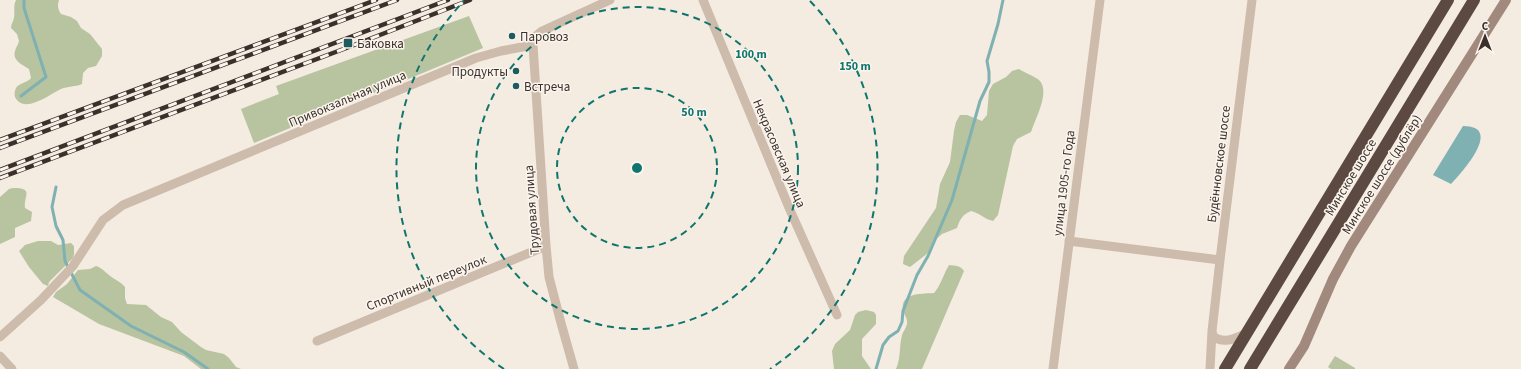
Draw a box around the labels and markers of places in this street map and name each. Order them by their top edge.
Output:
place label: Паровоз [520,28,569,46]
marker: Паровоз [507,31,517,41]
place label: Баковка [357,35,404,53]
marker: Баковка [342,37,354,49]
place label: Продукты [451,63,508,81]
marker: Продукты [511,66,521,76]
place label: Встреча [524,78,570,96]
marker: Встреча [511,81,521,91]
centre of rings [630,161,644,175]

